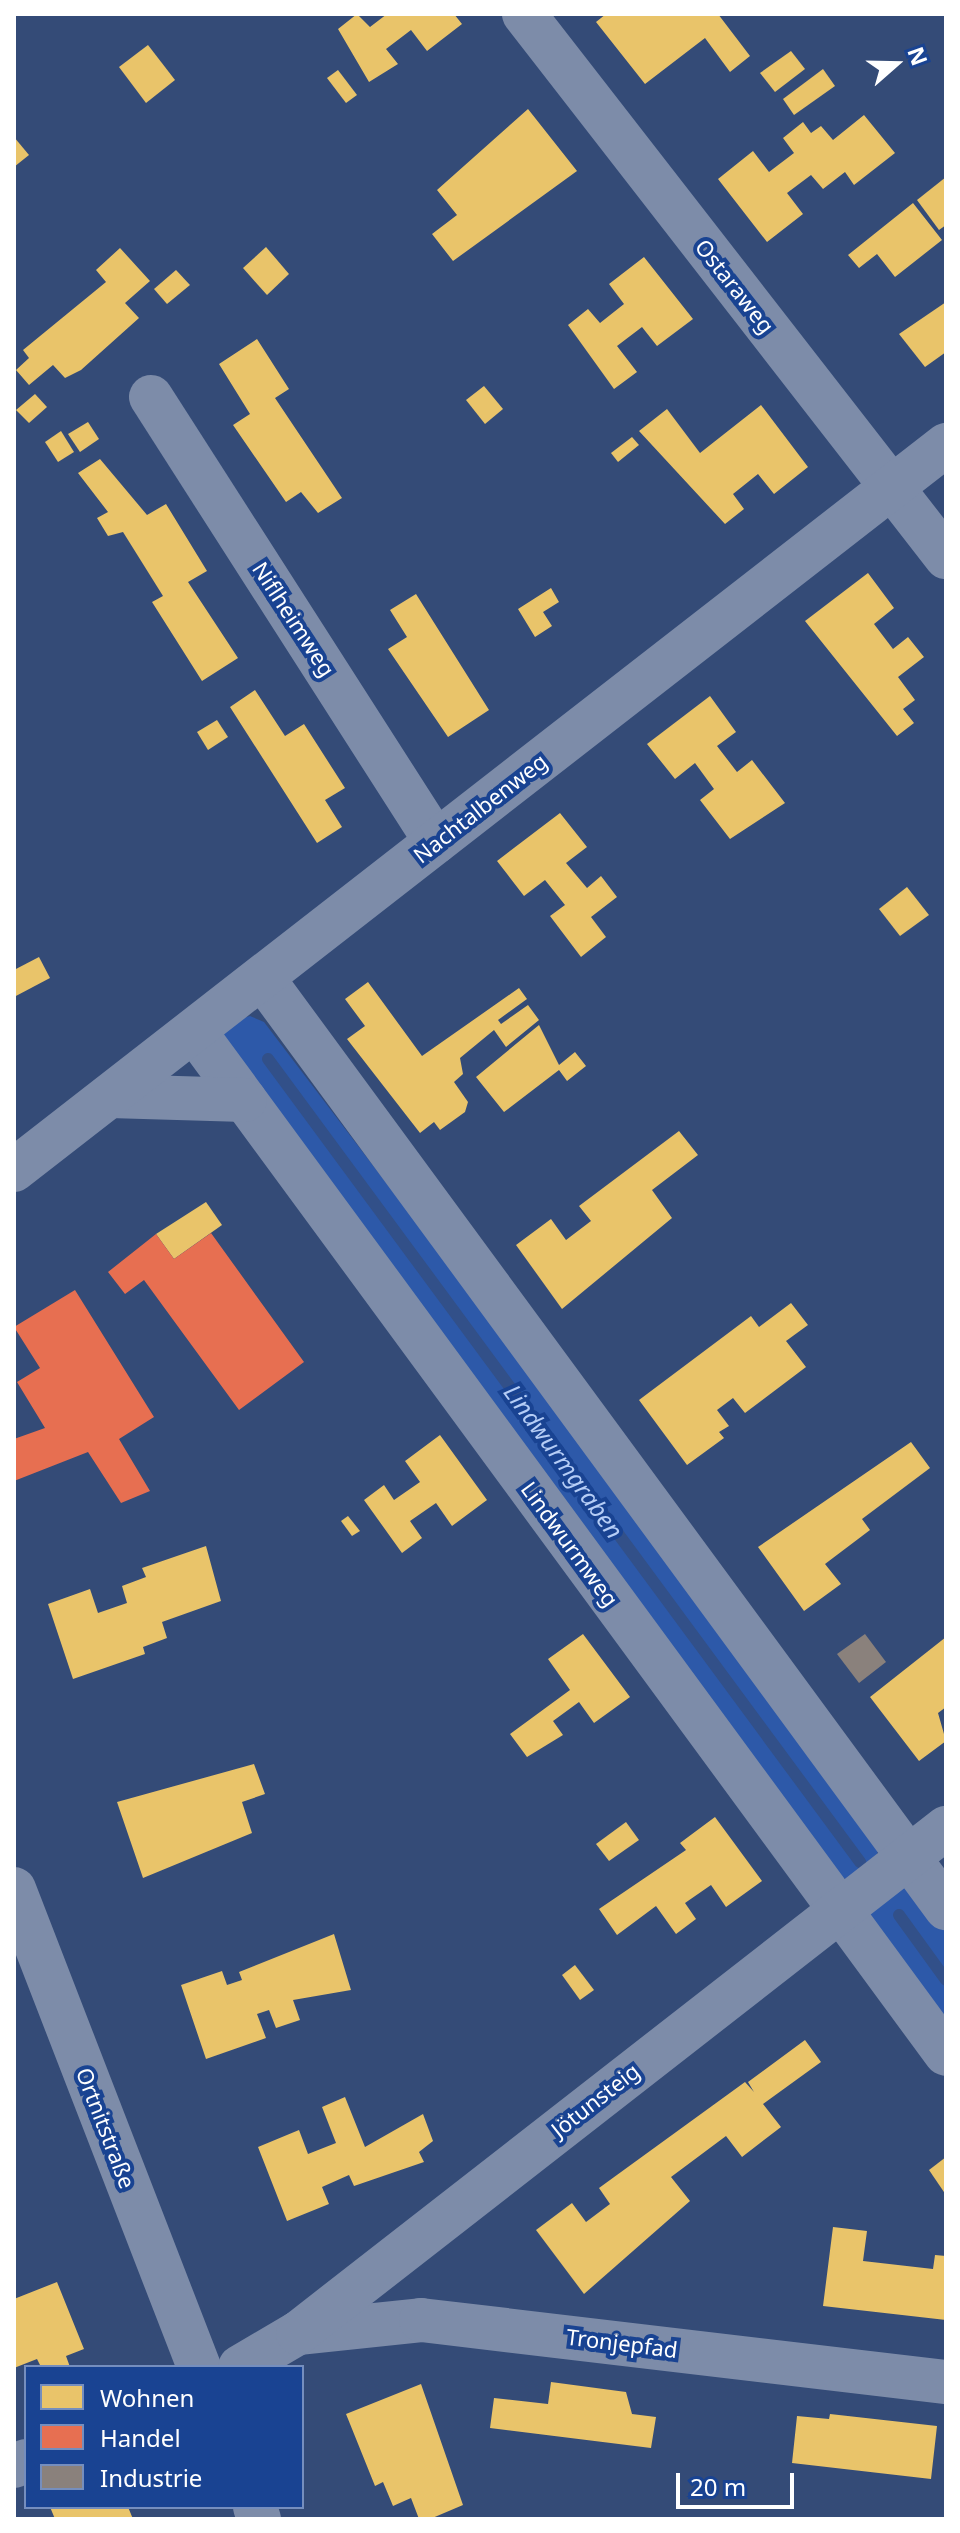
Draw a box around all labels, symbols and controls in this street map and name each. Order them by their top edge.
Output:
north arrow [856,24,936,104]
text: N [901,42,936,69]
street label: Ostaraweg [690,234,780,338]
street label: Niflheimweg [247,557,341,681]
street label: Nachtalbenweg [408,748,552,868]
water label: Lindwurmgraben [498,1378,630,1544]
street label: Lindwurmweg [516,1476,624,1612]
street label: Jötunsteig [546,2057,644,2143]
street label: Ortnitstraße [71,2064,141,2192]
street label: Tronjepfad [565,2323,679,2363]
legend [24,2365,304,2509]
text: Wohnen [100,2381,194,2414]
text: Handel [100,2421,181,2454]
scale bar [680,2457,798,2507]
text: Industrie [100,2461,202,2494]
text: 20 m [690,2470,746,2503]

